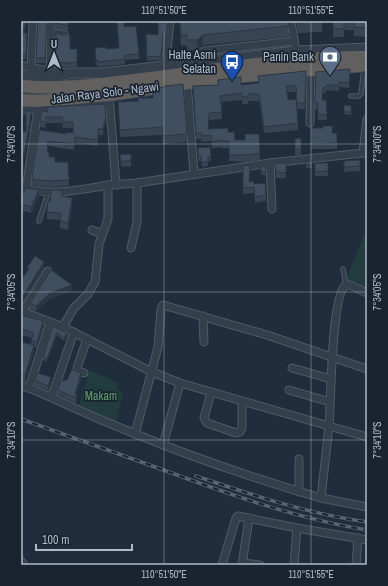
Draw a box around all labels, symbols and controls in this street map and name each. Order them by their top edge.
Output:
text: 110°51'50"E [141,4,187,17]
text: 110°51'55"E [288,4,334,17]
north arrow [34,34,74,74]
text: U [51,37,57,51]
bank icon: Panin Bank [317,44,343,77]
place label: Halte Asmi Selatan [168,47,216,77]
bus stop icon: Halte Asmi Selatan [219,49,245,82]
place label: Panin Bank [263,49,314,65]
street label: Jalan Raya Solo - Ngawi [50,78,160,108]
text: 7°34'00"S [5,125,18,162]
text: 7°34'00"S [371,125,384,162]
text: 7°34'05"S [5,273,18,310]
text: 7°34'05"S [371,273,384,310]
park label: Makam [85,388,117,404]
text: 7°34'10"S [5,421,18,458]
text: 7°34'10"S [371,421,384,458]
scale bar [36,526,132,552]
text: 100 m [42,532,69,548]
text: 110°51'50"E [141,568,187,581]
text: 110°51'55"E [288,568,334,581]

